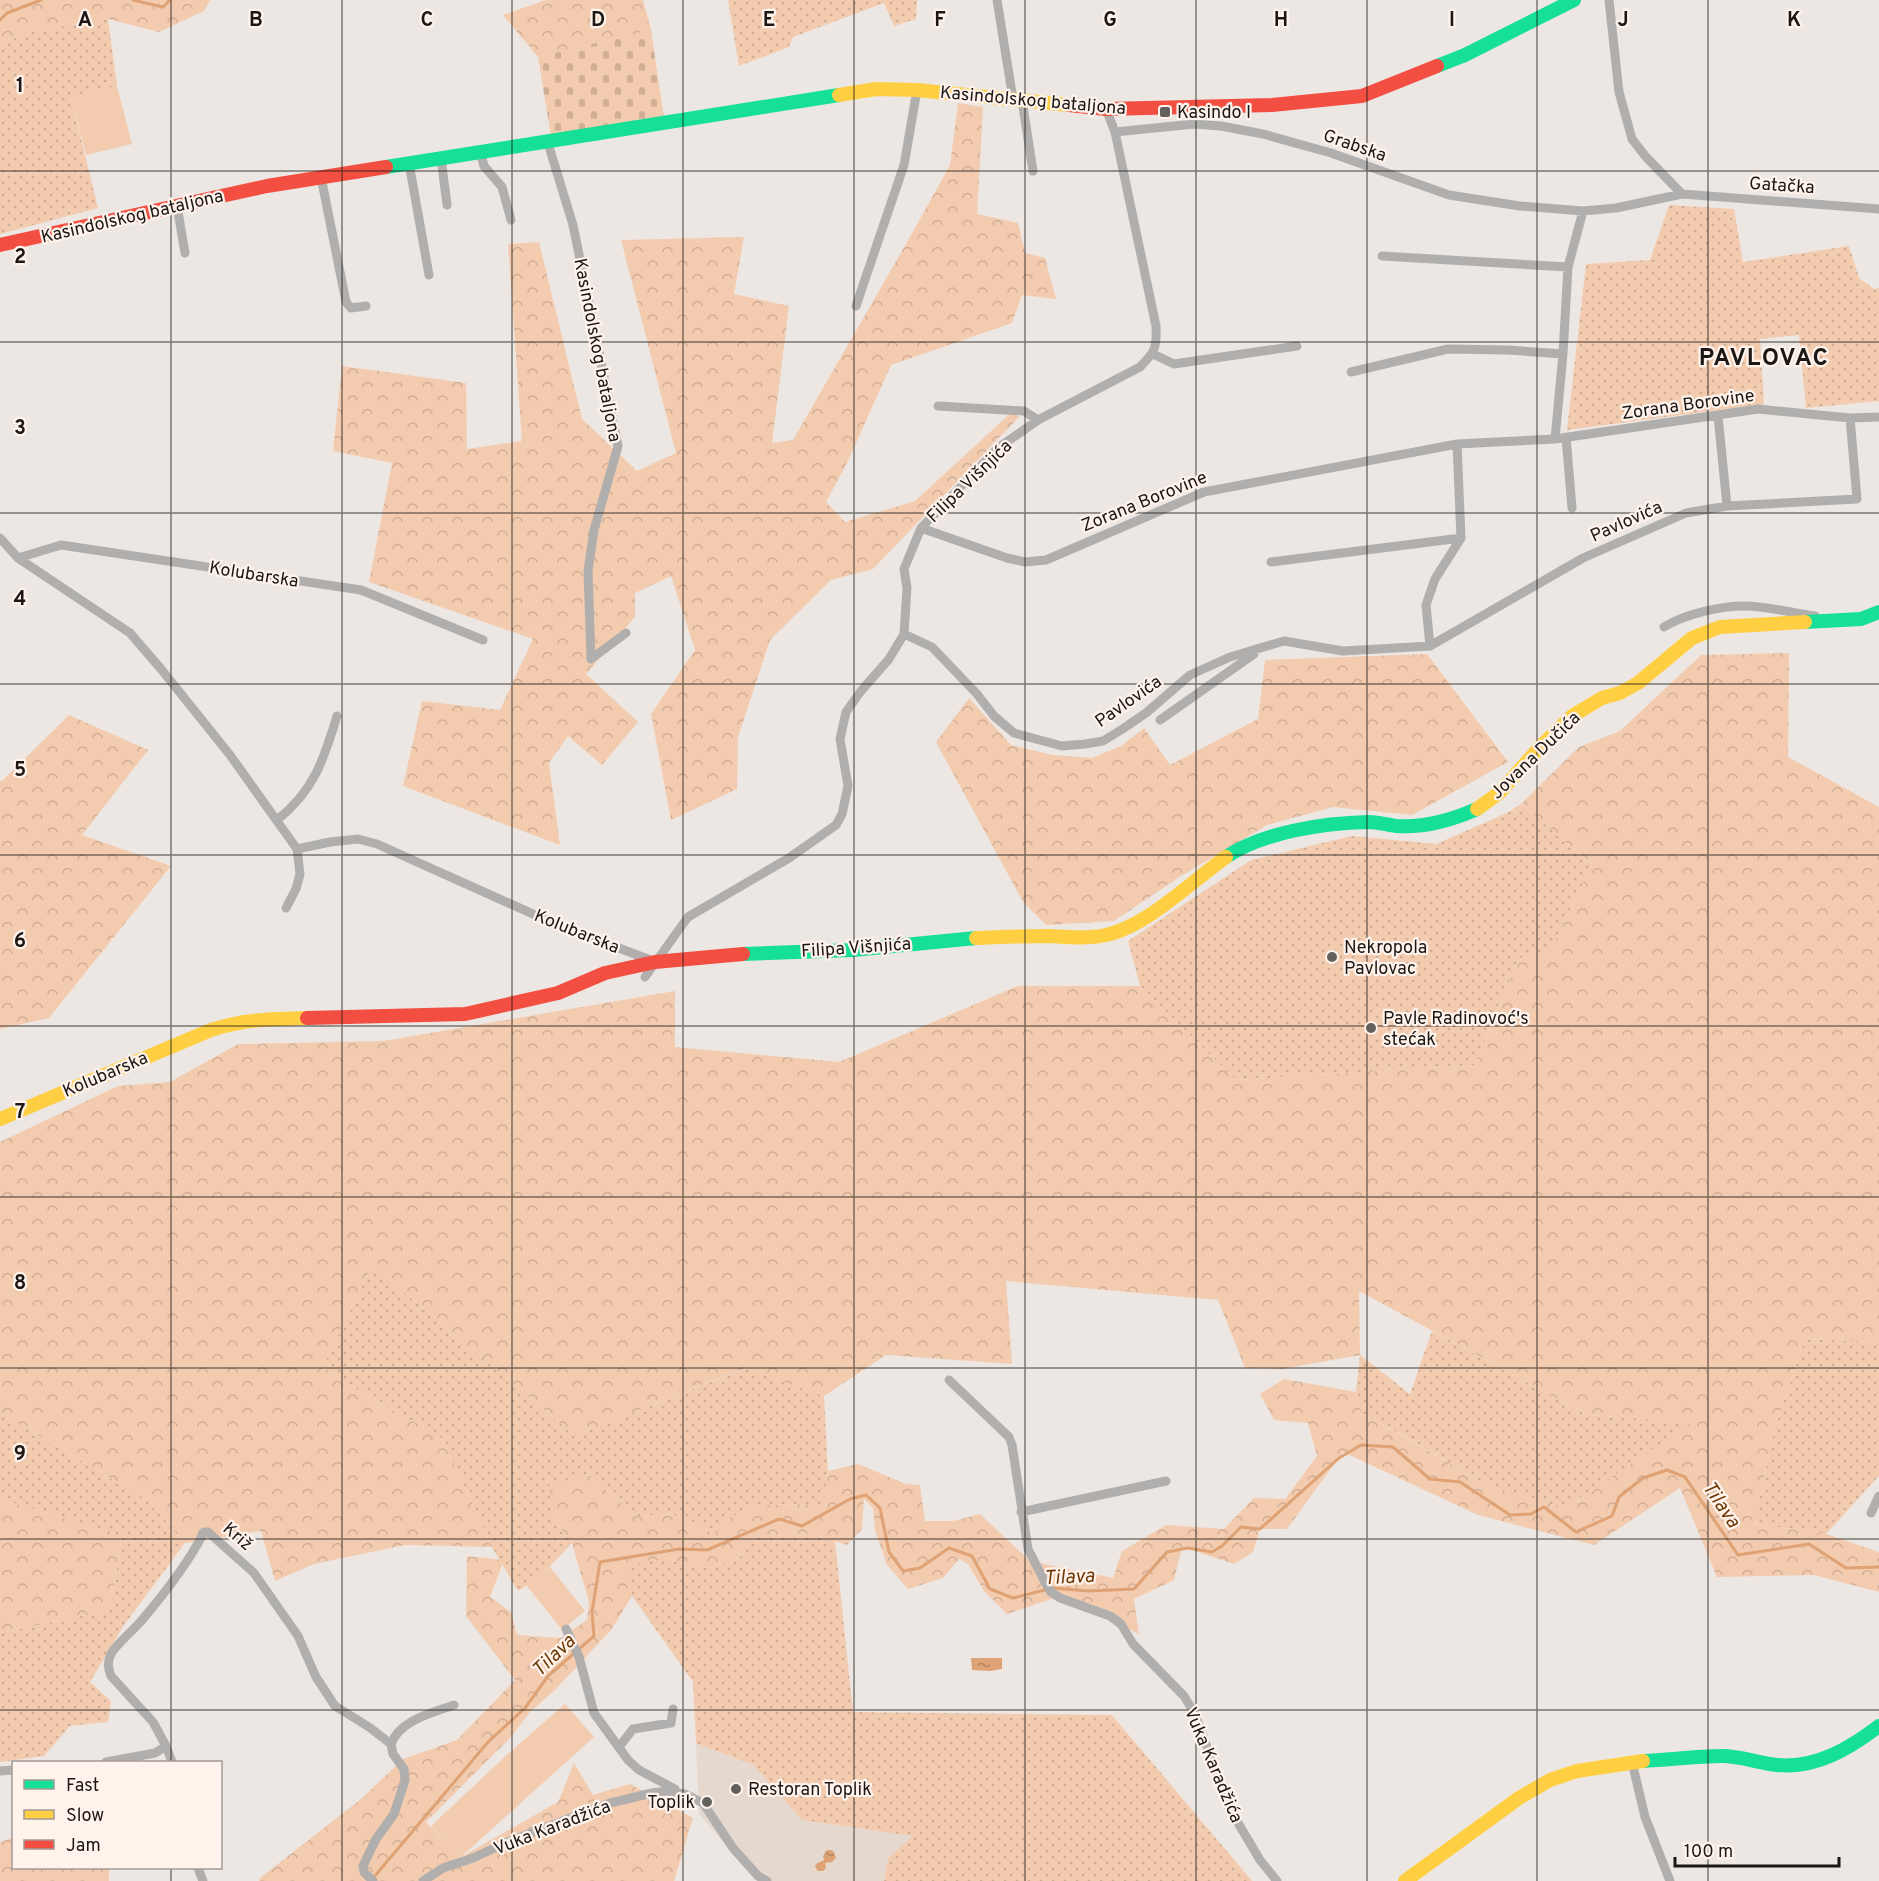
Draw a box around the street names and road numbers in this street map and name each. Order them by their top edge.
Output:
street label: Kasindolskog bataljona [939,82,1127,121]
street label: Grabska [1320,125,1389,168]
street label: Gatačka [1748,173,1815,200]
street label: Kasindolskog bataljona [39,185,226,250]
street label: Kasindolskog bataljona [567,256,626,444]
street label: Zorana Borovine [1620,385,1756,426]
street label: Filipa Višnjića [922,436,1018,529]
street label: Zorana Borovine [1078,467,1211,538]
street label: Pavlovića [1587,496,1666,548]
street label: Kolubarska [207,557,300,594]
street label: Pavlovića [1091,671,1167,734]
street label: Jovana Dučića [1486,707,1586,805]
street label: Kolubarska [530,905,623,960]
street label: Filipa Višnjića [800,933,912,964]
street label: Kolubarska [60,1047,152,1104]
street label: Križ [217,1518,257,1556]
street label: Vuka Karadžića [1178,1704,1247,1827]
street label: Vuka Karadžića [491,1796,614,1861]

